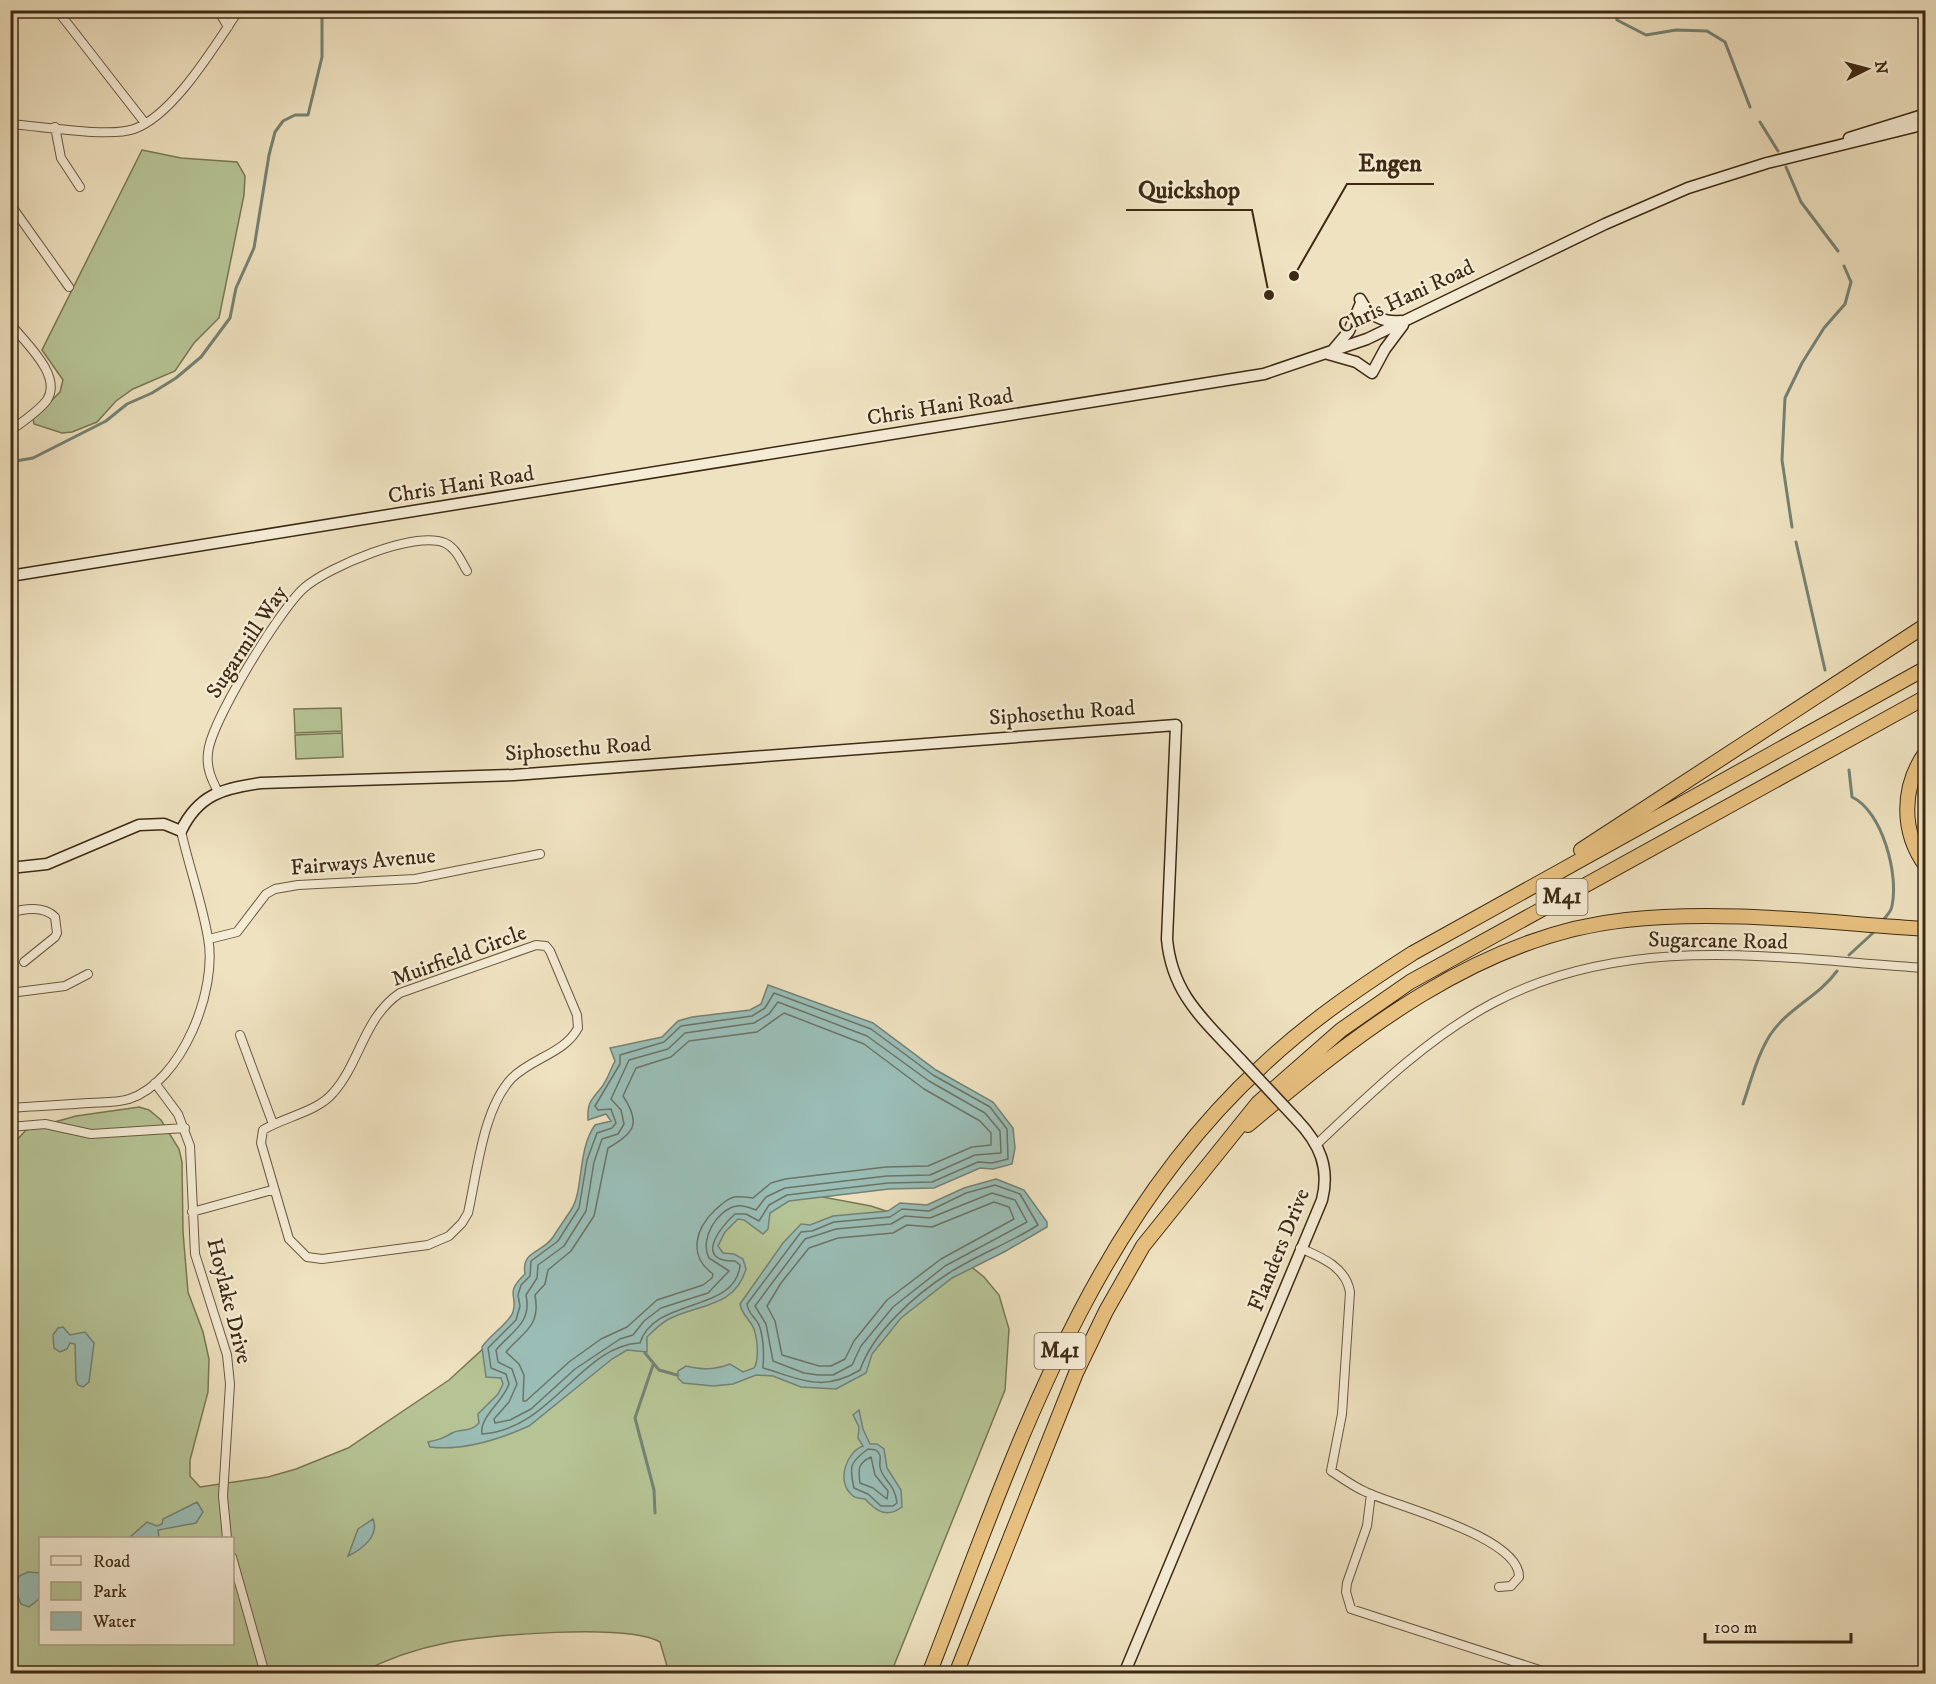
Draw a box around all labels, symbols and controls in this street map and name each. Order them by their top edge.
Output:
north arrow [1837,39,1897,99]
text: N [1870,60,1892,75]
callout: Engen [1347,142,1434,184]
text: Engen [1358,149,1422,179]
callout: Quickshop [1126,168,1252,210]
text: Quickshop [1138,176,1240,206]
street label: Chris Hani Road [1334,254,1478,340]
street label: Chris Hani Road [865,382,1015,432]
street label: Chris Hani Road [386,460,536,510]
street label: Sugarmill Way [201,580,294,703]
street label: Siphosethu Road [988,694,1136,732]
street label: Siphosethu Road [504,730,652,768]
street label: Fairways Avenue [289,842,437,882]
road number: M41 [1536,879,1588,915]
street label: Muirfield Circle [388,919,530,993]
street label: Sugarcane Road [1648,926,1788,956]
street label: Flanders Drive [1242,1185,1316,1315]
street label: Hoylake Drive [200,1235,258,1367]
road number: M41 [1034,1333,1086,1369]
legend [39,1537,234,1645]
text: Road [93,1551,130,1573]
text: Park [93,1581,127,1603]
scale bar [1705,1606,1850,1644]
text: Water [92,1611,136,1633]
text: 100 m [1714,1617,1757,1639]

